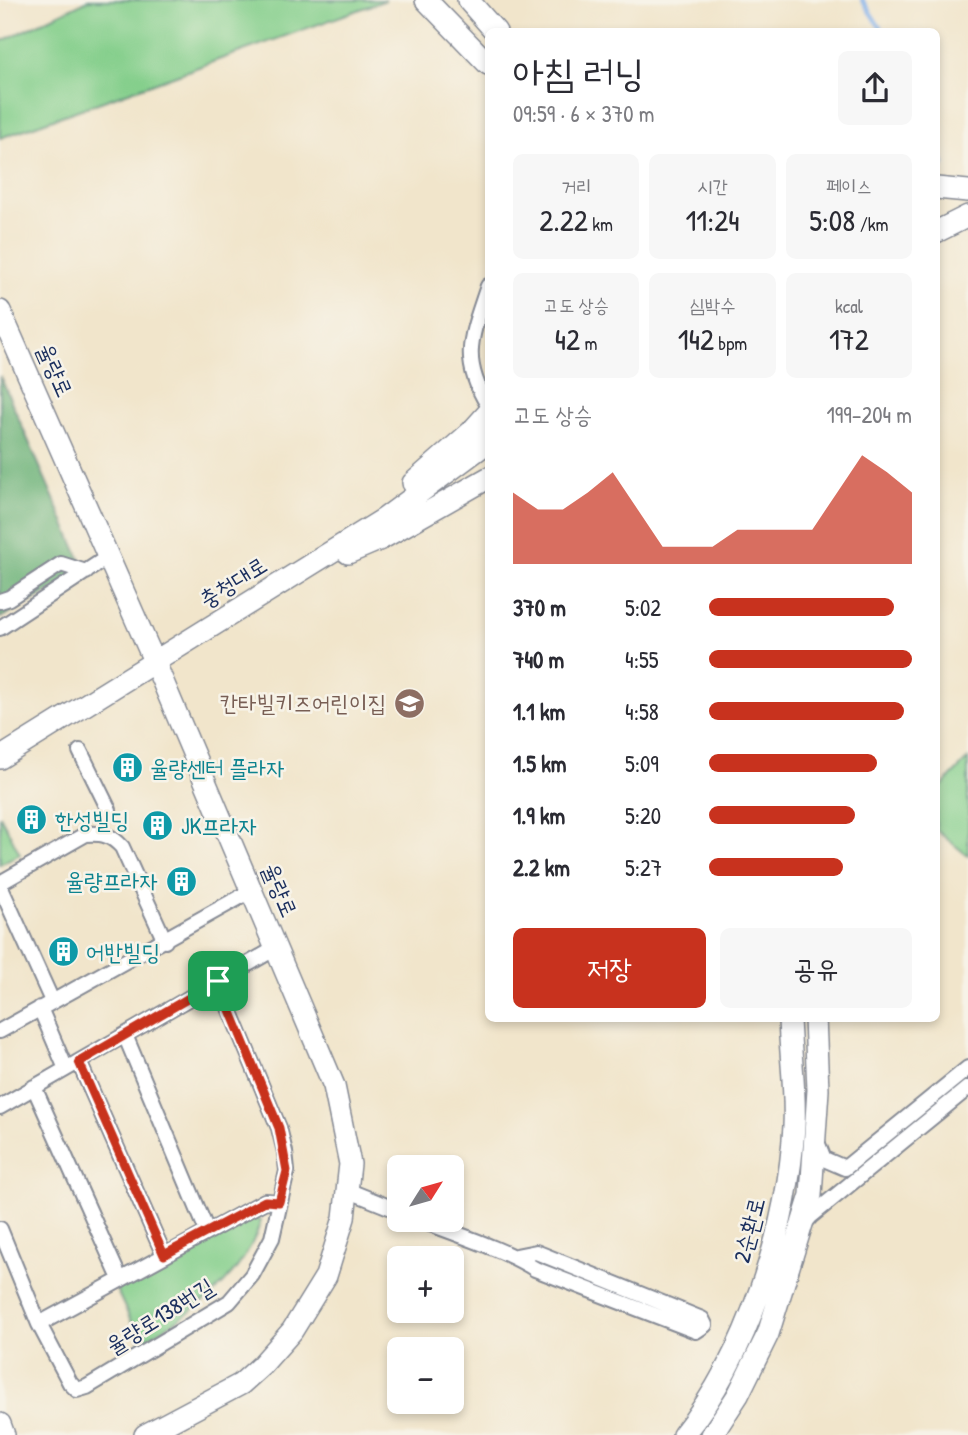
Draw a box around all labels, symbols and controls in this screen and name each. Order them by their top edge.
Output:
text: 아침 러닝 [513,46,644,98]
button: share [838,51,912,125]
text: 09:59 · 6 × 370 m [513,98,654,129]
text: 거리 [561,173,591,199]
text: 시간 [697,173,728,199]
text: 페이스 [826,173,872,199]
text: 2.22 [539,200,588,240]
text: 11:24 [685,200,740,240]
text: 5:08 [809,200,855,240]
text: km [588,211,613,237]
text: /km [855,211,888,237]
text: 고도 상승 [543,292,609,318]
text: 심박수 [690,292,735,318]
text: kcal [835,293,863,319]
text: 42 [555,319,580,359]
text: 142 [678,319,714,359]
text: 172 [829,319,869,359]
text: m [580,330,597,356]
text: bpm [714,330,747,356]
street label: 율량로 [30,338,81,401]
text: 고도 상승 [513,399,592,430]
text: 199–204 m [826,399,912,430]
street label: 충청대로 [193,549,272,614]
text: 370 m [513,592,566,623]
text: 5:02 [625,592,661,623]
text: 740 m [513,644,564,675]
text: 4:55 [625,644,658,675]
school or university icon: 칸타빌키즈어린이집 [392,686,426,720]
place label: 칸타빌키즈어린이집 [219,687,386,718]
text: 1.1 km [513,696,565,727]
text: 4:58 [625,696,659,727]
text: 1.5 km [513,748,566,779]
text: 5:09 [625,748,659,779]
building icon: 율량센터 플라자 [110,751,144,785]
place label: 율량센터 플라자 [150,752,285,783]
text: 1.9 km [513,800,565,831]
text: 5:20 [625,800,661,831]
building icon: 한성빌딩 [15,803,49,837]
place label: 한성빌딩 [55,804,129,835]
building icon: JK프라자 [141,809,175,843]
place label: JK프라자 [181,810,257,841]
text: 2.2 km [513,852,570,883]
text: 5:27 [625,852,662,883]
street label: 율량로 [255,858,306,921]
building icon: 율량프라자 [164,864,198,898]
place label: 율량프라자 [65,865,158,896]
button: 저장 [513,928,706,1008]
button: 공유 [720,928,912,1008]
building icon: 어반빌딩 [46,935,80,969]
place label: 어반빌딩 [86,936,160,967]
pin [188,951,248,1011]
icon: arrive [199,962,237,1000]
north arrow [387,1155,464,1232]
map controls [387,1155,464,1414]
street label: 2순환로 [725,1194,772,1266]
button: + [387,1246,464,1323]
street label: 율량로138번길 [100,1270,219,1361]
button: − [387,1337,464,1414]

